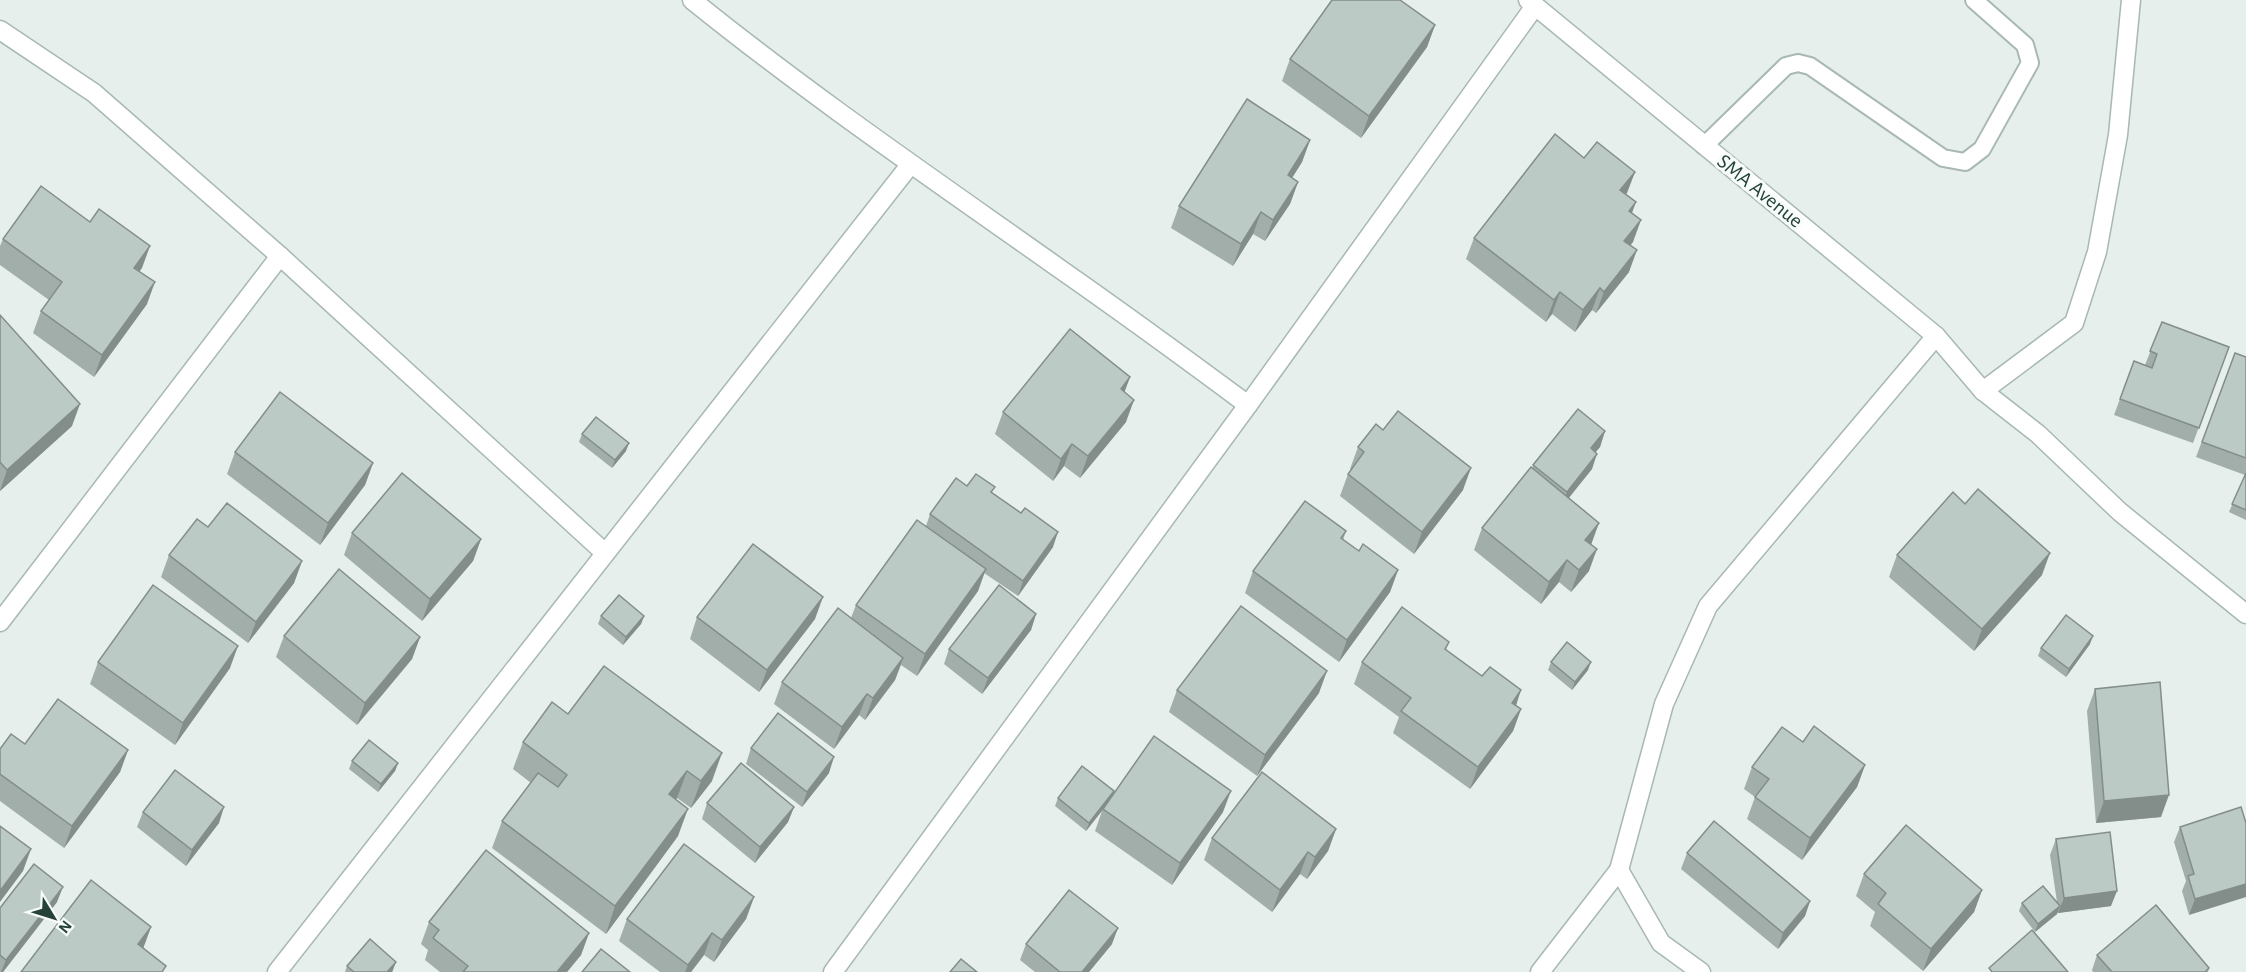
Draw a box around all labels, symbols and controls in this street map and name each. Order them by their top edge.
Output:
street label: SMA Avenue [1713,150,1807,232]
north arrow [24,888,84,948]
text: N [55,917,75,936]

